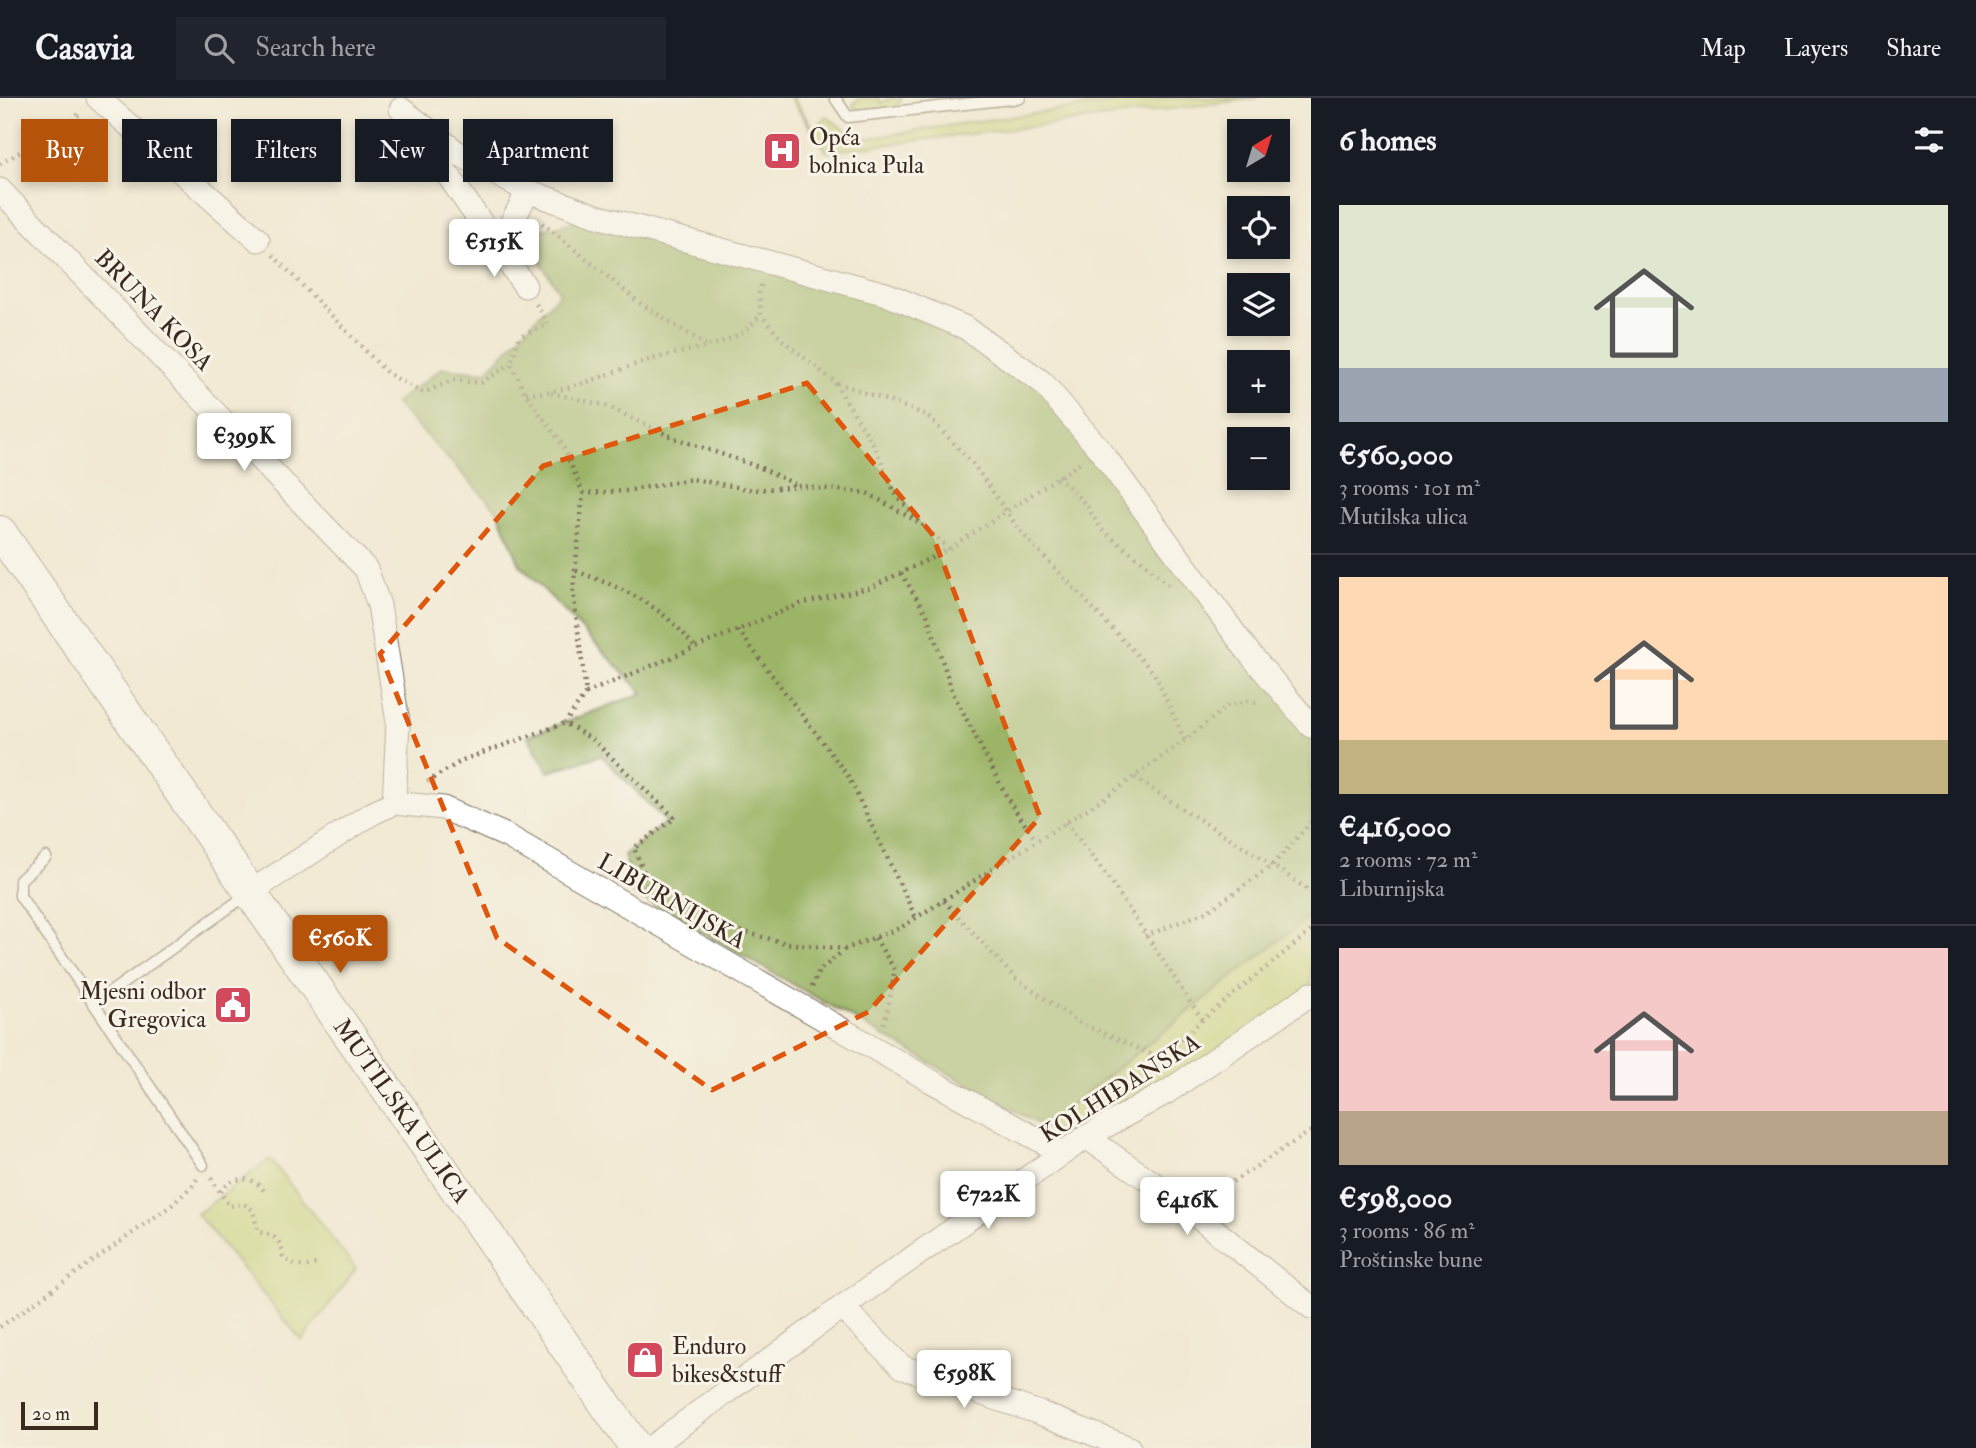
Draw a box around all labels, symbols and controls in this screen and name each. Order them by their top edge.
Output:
search box [176,17,666,80]
text: Casavia [35,28,134,69]
icon: search [200,29,238,67]
text: Search here [256,32,376,64]
text: Map [1701,33,1746,64]
text: Layers [1784,33,1848,64]
text: Share [1886,33,1941,64]
chip: Buy [21,119,108,182]
chip: Rent [122,119,217,182]
chip: Filters [231,119,341,182]
chip: New [355,119,449,182]
chip: Apartment [463,119,613,182]
north arrow [1227,119,1290,182]
map controls [1227,119,1290,490]
icon: filters [1910,121,1948,159]
place label: Opća bolnica Pula [809,122,925,181]
text: 6 homes [1339,122,1437,159]
hospital icon: Opća bolnica Pula [761,130,803,172]
button: locate [1227,196,1290,259]
pin: €515K [445,220,543,279]
text: €515K [465,227,523,256]
street label: BRUNA KOSA [88,243,220,378]
icon: home [1581,250,1707,376]
button: layers [1227,273,1290,336]
button: + [1227,350,1290,413]
pin: €399K [195,414,293,473]
text: €399K [213,421,275,450]
button: − [1227,427,1290,490]
text: €560,000 [1339,436,1453,473]
text: 3 rooms · 101 m² [1339,473,1480,502]
text: Mutilska ulica [1339,502,1468,531]
icon: home [1581,622,1707,748]
text: €416,000 [1339,808,1452,845]
text: 2 rooms · 72 m² [1339,845,1477,874]
street label: LIBURNIJSKA [592,846,751,956]
text: Liburnijska [1339,874,1445,903]
pin: €560K [291,916,389,975]
text: €560K [309,923,371,952]
place label: Mjesni odbor Gregovica [80,976,207,1035]
public building icon: Mjesni odbor Gregovica [212,984,254,1026]
icon: home [1581,993,1707,1119]
street label: MUTILSKA ULICA [326,1013,477,1210]
street label: KOLHIĐANSKA [1034,1027,1206,1150]
pin: €722K [939,1172,1037,1231]
pin: €416K [1138,1178,1236,1237]
text: €722K [956,1179,1020,1208]
text: €598,000 [1339,1179,1452,1216]
text: €416K [1156,1185,1218,1214]
text: 3 rooms · 86 m² [1339,1216,1475,1245]
text: Proštinske bune [1339,1245,1483,1274]
place label: Enduro bikes&stuff [672,1331,786,1390]
shop icon: Enduro bikes&stuff [624,1339,666,1381]
pin: €598K [915,1350,1013,1410]
text: €598K [933,1358,995,1387]
scale bar [21,1399,98,1431]
text: 20 m [32,1402,70,1426]

